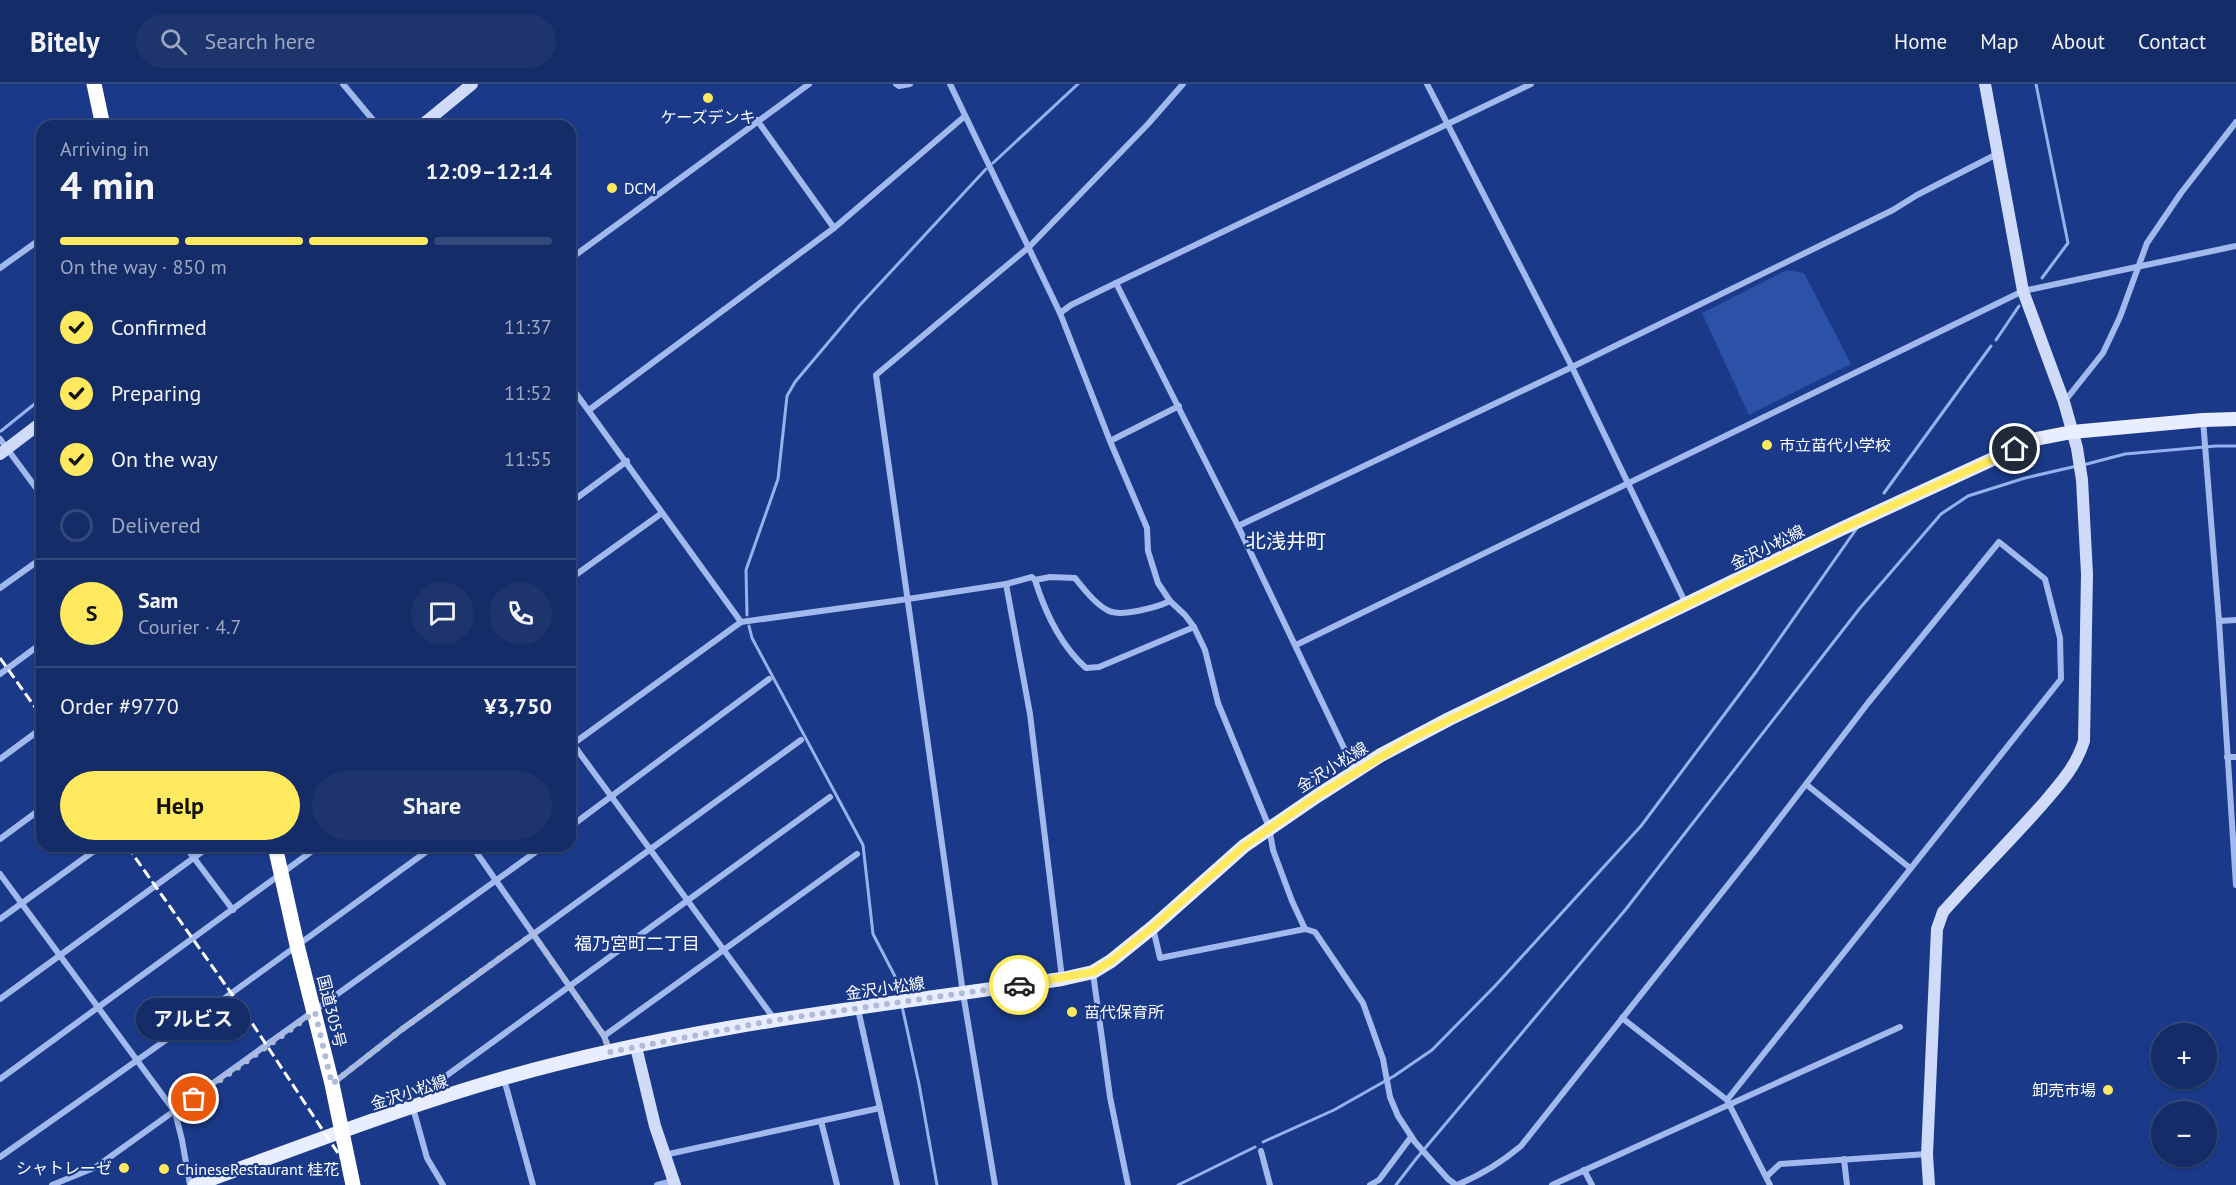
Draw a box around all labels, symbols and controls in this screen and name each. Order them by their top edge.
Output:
search box [136,14,556,68]
text: Bitely [30,23,100,60]
icon: search [157,25,190,58]
text: Search here [205,27,316,55]
text: Home [1894,28,1947,55]
text: Map [1980,28,2019,55]
text: About [2052,28,2105,55]
text: Contact [2138,28,2206,55]
marker: ケーズデンキ [701,91,715,105]
place label: ケーズデンキ [660,107,756,127]
text: Arriving in [60,136,149,162]
text: 12:09–12:14 [426,157,552,185]
text: 4 min [60,159,155,210]
place label: DCM [624,178,656,198]
marker: DCM [605,181,619,195]
text: On the way · 850 m [60,254,227,280]
icon: check [60,311,93,344]
text: Confirmed [111,313,207,341]
text: 11:37 [504,314,552,340]
icon: check [60,377,93,410]
text: Preparing [111,379,201,407]
text: 11:52 [504,380,552,406]
pin [1989,423,2040,474]
icon: home [1998,432,2031,465]
place label: 市立苗代小学校 [1779,435,1891,455]
marker: 市立苗代小学校 [1760,438,1774,452]
icon: check [60,443,93,476]
text: On the way [111,445,218,473]
text: 11:55 [504,446,552,472]
text: Delivered [111,511,201,539]
street label: 金沢小松線 [1727,520,1807,574]
district label: 北浅井町 [1246,528,1326,554]
button: chat [411,582,474,645]
button: phone [489,582,552,645]
text: Sam [138,586,178,614]
text: S [86,599,97,627]
text: Courier · 4.7 [138,614,241,640]
text: Order #9770 [60,692,179,720]
text: ¥3,750 [484,692,552,720]
street label: 金沢小松線 [1293,737,1371,797]
button: Help [60,771,300,840]
button: Share [312,771,552,840]
district label: 福乃宮町二丁目 [574,932,700,955]
courier [989,955,1049,1015]
icon: car [1003,969,1036,1002]
street label: 国道305号 [313,973,351,1049]
street label: 金沢小松線 [844,973,926,1003]
callout: アルビス [137,997,251,1039]
place label: 苗代保育所 [1084,1002,1164,1022]
marker: 苗代保育所 [1065,1005,1079,1019]
text: アルビス [153,1006,233,1032]
map controls [2151,1023,2217,1167]
button: + [2151,1023,2217,1089]
street label: 金沢小松線 [368,1070,450,1114]
pin [168,1073,219,1124]
place label: 卸売市場 [2032,1080,2096,1100]
icon: bag [177,1082,210,1115]
marker: 卸売市場 [2101,1083,2115,1097]
button: − [2151,1101,2217,1167]
place label: シャトレーゼ [16,1158,112,1178]
place label: ChineseRestaurant 桂花 [176,1159,339,1179]
marker: シャトレーゼ [117,1161,131,1175]
marker: ChineseRestaurant 桂花 [157,1162,171,1176]

